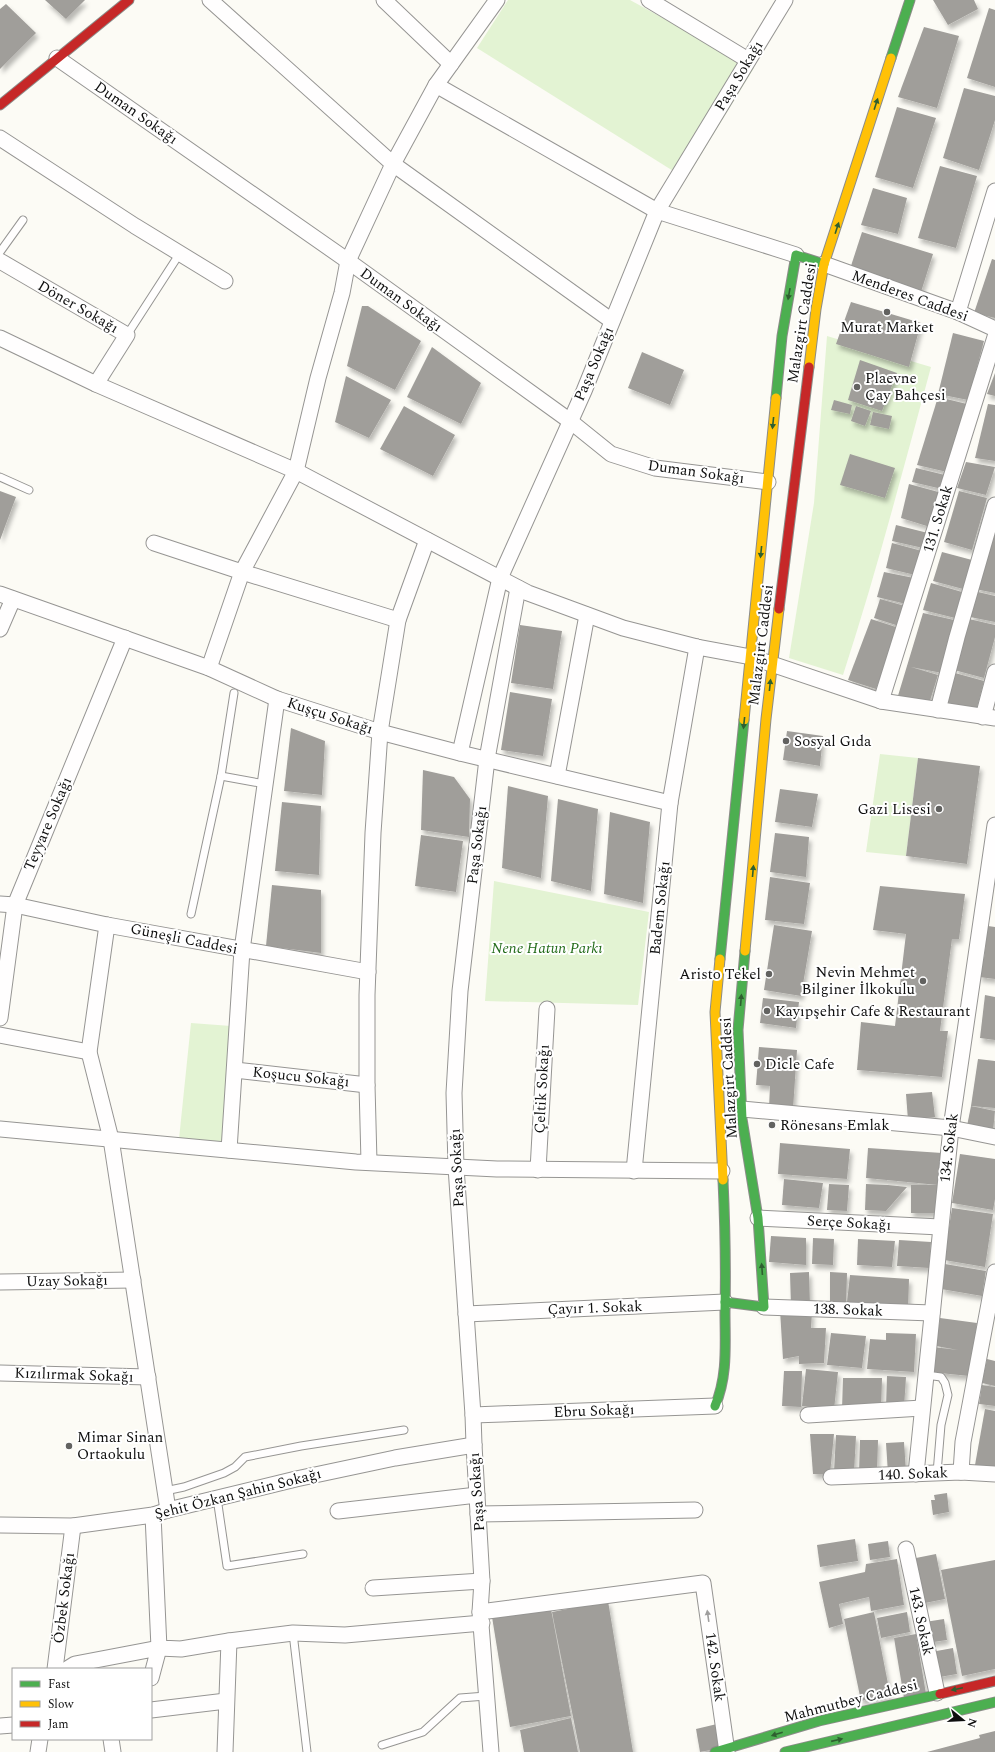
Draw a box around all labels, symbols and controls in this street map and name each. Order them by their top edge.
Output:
street label: Paşa Sokağı [709,36,769,116]
street label: Duman Sokağı [90,76,182,150]
one-way arrow [873,97,879,109]
one-way arrow [834,221,840,233]
street label: Malazgirt Caddesi [781,261,823,385]
street label: Duman Sokağı [355,262,447,338]
street label: Menderes Caddesi [848,264,972,328]
street label: Döner Sokağı [33,275,123,339]
one-way arrow [786,288,792,300]
marker: Murat Market [882,307,892,317]
place label: Murat Market [840,316,934,339]
street label: Paşa Sokağı [568,323,620,405]
place label: Plaevne Çay Bahçesi [865,367,946,407]
marker: Plaevne Çay Bahçesi [852,382,862,392]
one-way arrow [770,417,777,429]
street label: Duman Sokağı [646,454,746,490]
street label: 131. Sokak [917,482,959,556]
one-way arrow [757,546,764,558]
street label: Malazgirt Caddesi [742,583,780,707]
one-way arrow [767,679,773,692]
street label: Kuşçu Sokağı [284,691,376,741]
one-way arrow [741,717,748,729]
place label: Sosyal Gıda [794,730,872,753]
marker: Sosyal Gıda [781,736,791,746]
street label: Teyyare Sokağı [18,773,78,875]
place label: Gazi Lisesi [858,798,931,821]
street label: Paşa Sokağı [461,804,493,886]
marker: Gazi Lisesi [934,804,944,814]
street label: Badem Sokağı [644,860,676,956]
one-way arrow [749,865,756,877]
street label: Güneşli Caddesi [128,917,240,961]
park label: Nene Hatun Parkı [491,937,603,960]
place label: Nevin Mehmet Bilginer İlkokulu [802,961,915,1001]
place label: Aristo Tekel [679,963,761,986]
marker: Aristo Tekel [764,969,774,979]
marker: Nevin Mehmet Bilginer İlkokulu [918,976,928,986]
one-way arrow [738,994,744,1006]
place label: Kayıpşehir Cafe & Restaurant [775,1000,970,1023]
marker: Kayıpşehir Cafe & Restaurant [762,1006,772,1016]
street label: Malazgirt Caddesi [714,1017,744,1139]
street label: Çeltik Sokağı [528,1044,556,1134]
place label: Dicle Cafe [765,1053,834,1076]
marker: Dicle Cafe [752,1059,762,1069]
street label: Koşucu Sokağı [251,1060,351,1094]
street label: 134. Sokak [933,1112,965,1184]
place label: Rönesans Emlak [780,1114,890,1137]
marker: Rönesans Emlak [767,1120,777,1130]
street label: Paşa Sokağı [443,1128,471,1208]
street label: Serçe Sokağı [806,1209,892,1237]
one-way arrow [758,1263,765,1275]
street label: Uzay Sokağı [26,1269,108,1293]
street label: Çayır 1. Sokak [547,1295,643,1321]
street label: 138. Sokak [813,1297,883,1323]
street label: Kızılırmak Sokağı [14,1361,134,1389]
street label: Ebru Sokağı [553,1398,635,1424]
place label: Mimar Sinan Ortaokulu [77,1426,164,1466]
marker: Mimar Sinan Ortaokulu [64,1441,74,1451]
street label: Paşa Sokağı [463,1452,491,1532]
street label: 140. Sokak [878,1461,948,1487]
street label: Şehit Özkan Şahin Sokağı [152,1462,324,1526]
street label: Özbek Sokağı [47,1551,81,1645]
street label: 143. Sokak [902,1584,940,1658]
one-way arrow [705,1610,711,1622]
street label: 142. Sokak [699,1631,731,1703]
legend [12,1668,152,1740]
street label: Mahmutbey Caddesi [782,1673,920,1729]
text: Fast [48,1675,70,1694]
one-way arrow [951,1686,963,1692]
text: Slow [48,1695,74,1714]
north arrow [943,1700,983,1740]
text: Jam [48,1715,69,1734]
text: N [963,1716,982,1730]
one-way arrow [770,1731,782,1737]
one-way arrow [831,1736,843,1742]

